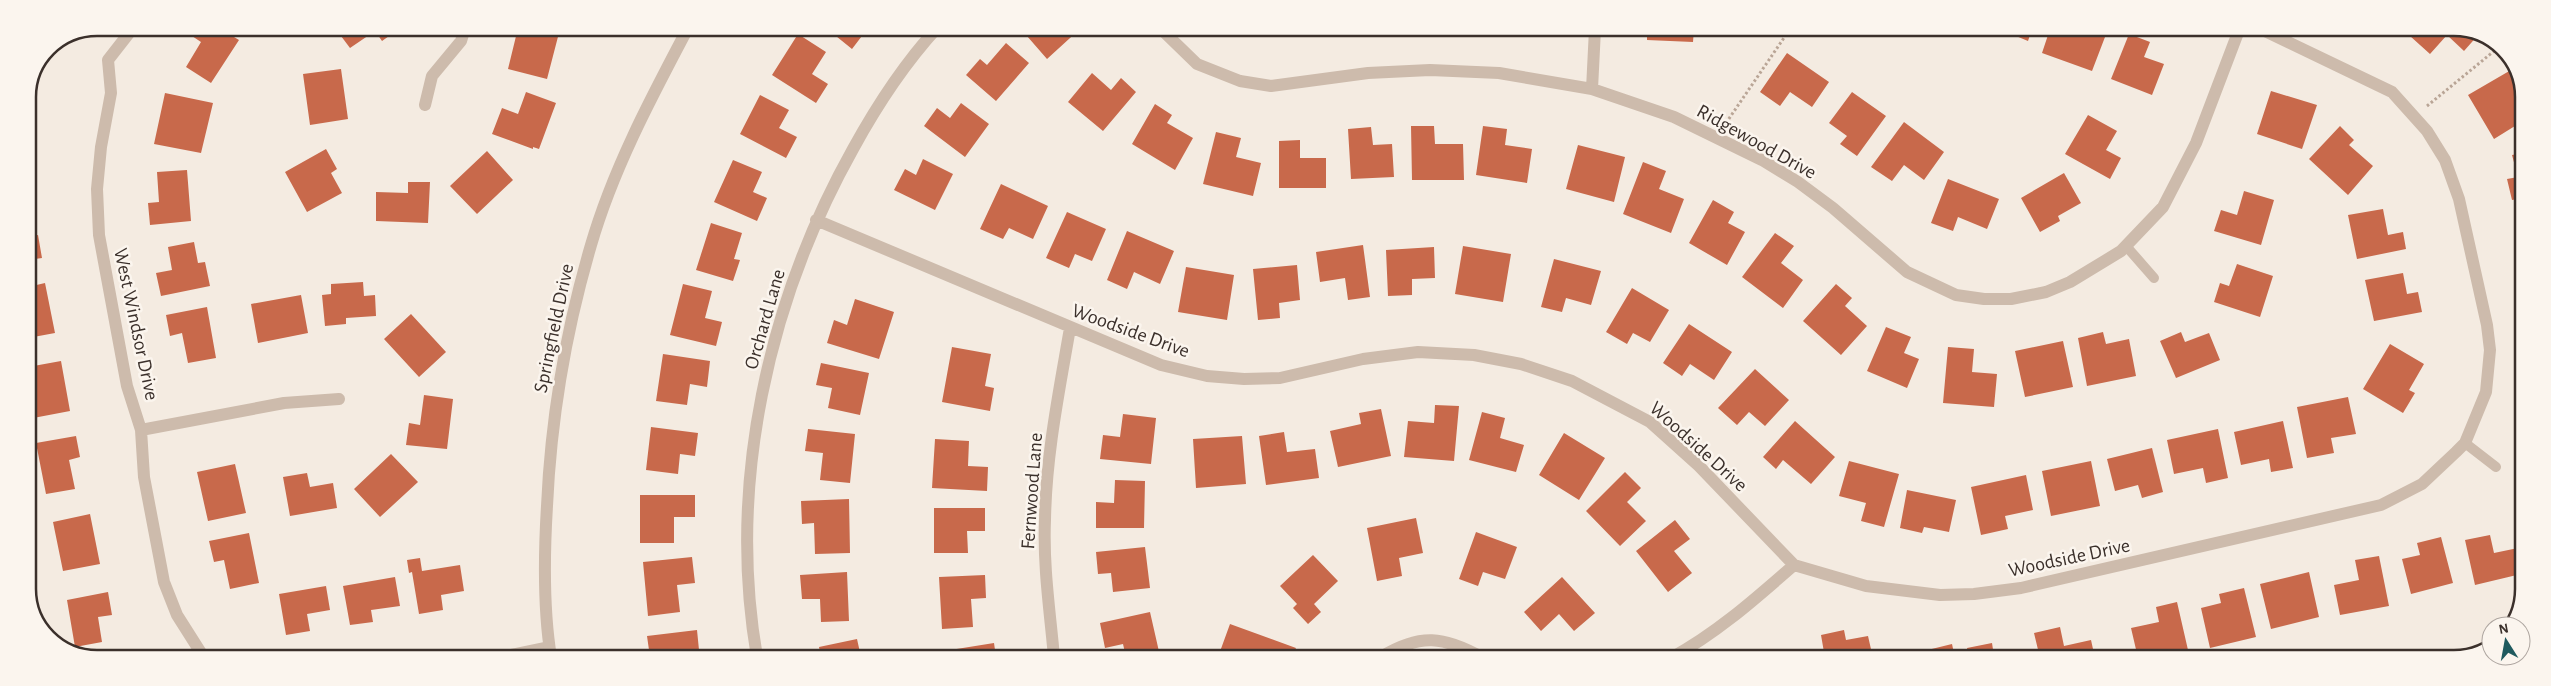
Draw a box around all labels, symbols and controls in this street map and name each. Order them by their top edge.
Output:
street label: Ridgewood Drive [1693,101,1820,183]
street label: West Windsor Drive [110,246,162,402]
street label: Springfield Drive [531,262,577,394]
street label: Orchard Lane [741,267,789,372]
street label: Woodside Drive [1069,300,1192,361]
street label: Woodside Drive [1646,398,1751,496]
street label: Fernwood Lane [1018,432,1046,550]
street label: Woodside Drive [2007,535,2132,581]
north arrow [2481,616,2531,666]
text: N [2498,621,2510,637]

